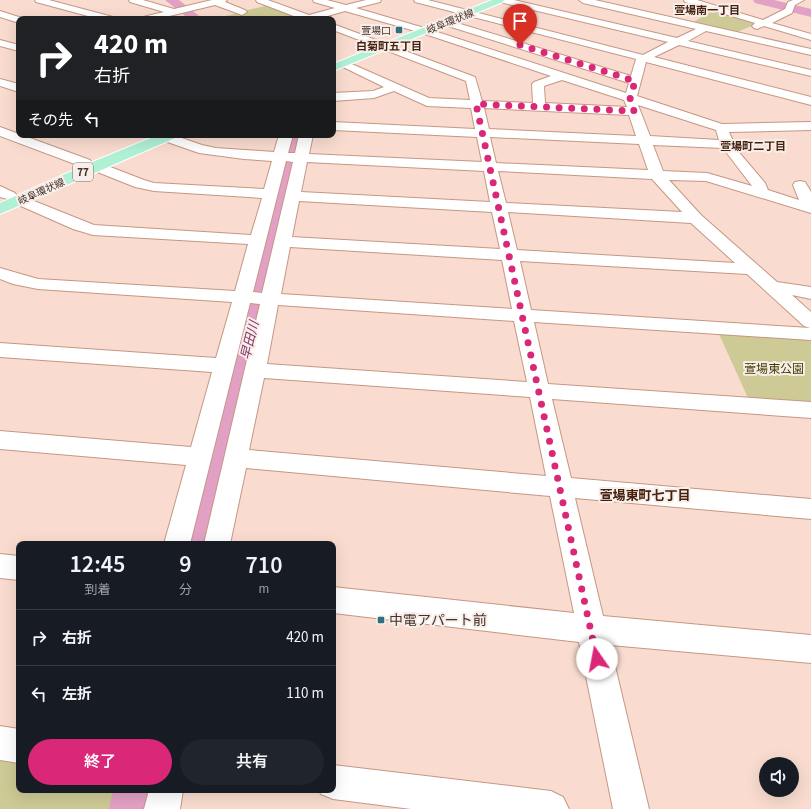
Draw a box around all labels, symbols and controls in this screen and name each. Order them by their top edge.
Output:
district label: 萱場南一丁目 [674,3,740,18]
pin [503,4,537,45]
street label: 岐阜環状線 [425,6,476,38]
icon: arrive [509,10,531,32]
text: 420 m [94,24,168,64]
place label: 萱場口 [361,24,391,38]
marker: 萱場口 [394,25,404,35]
icon: right [28,32,80,84]
district label: 白菊町五丁目 [356,39,422,54]
text: 右折 [94,64,130,89]
icon: left [81,108,103,130]
text: その先 [28,110,73,131]
district label: 萱場町二丁目 [720,139,786,154]
road number: 77 [73,163,93,181]
street label: 岐阜環状線 [16,175,67,208]
water label: 早田川 [237,317,264,361]
park label: 萱場東公園 [744,361,804,378]
district label: 萱場東町七丁目 [599,487,691,505]
text: 12:45 [70,547,125,582]
text: 9 [179,547,192,582]
text: 710 [246,548,282,583]
text: m [259,580,269,598]
text: 到着 [84,581,110,599]
text: 分 [179,581,192,599]
place label: 中電アパート前 [389,611,487,631]
marker: 中電アパート前 [376,615,386,625]
icon: right [28,627,50,649]
text: 420 m [286,627,324,648]
text: 右折 [62,628,92,649]
position arrow [576,638,618,680]
icon: left [28,683,50,705]
text: 110 m [286,683,324,704]
text: 左折 [62,684,92,705]
button: 終了 [28,739,172,785]
button: 共有 [180,739,324,785]
map controls [759,757,799,797]
button: sound [759,757,799,797]

